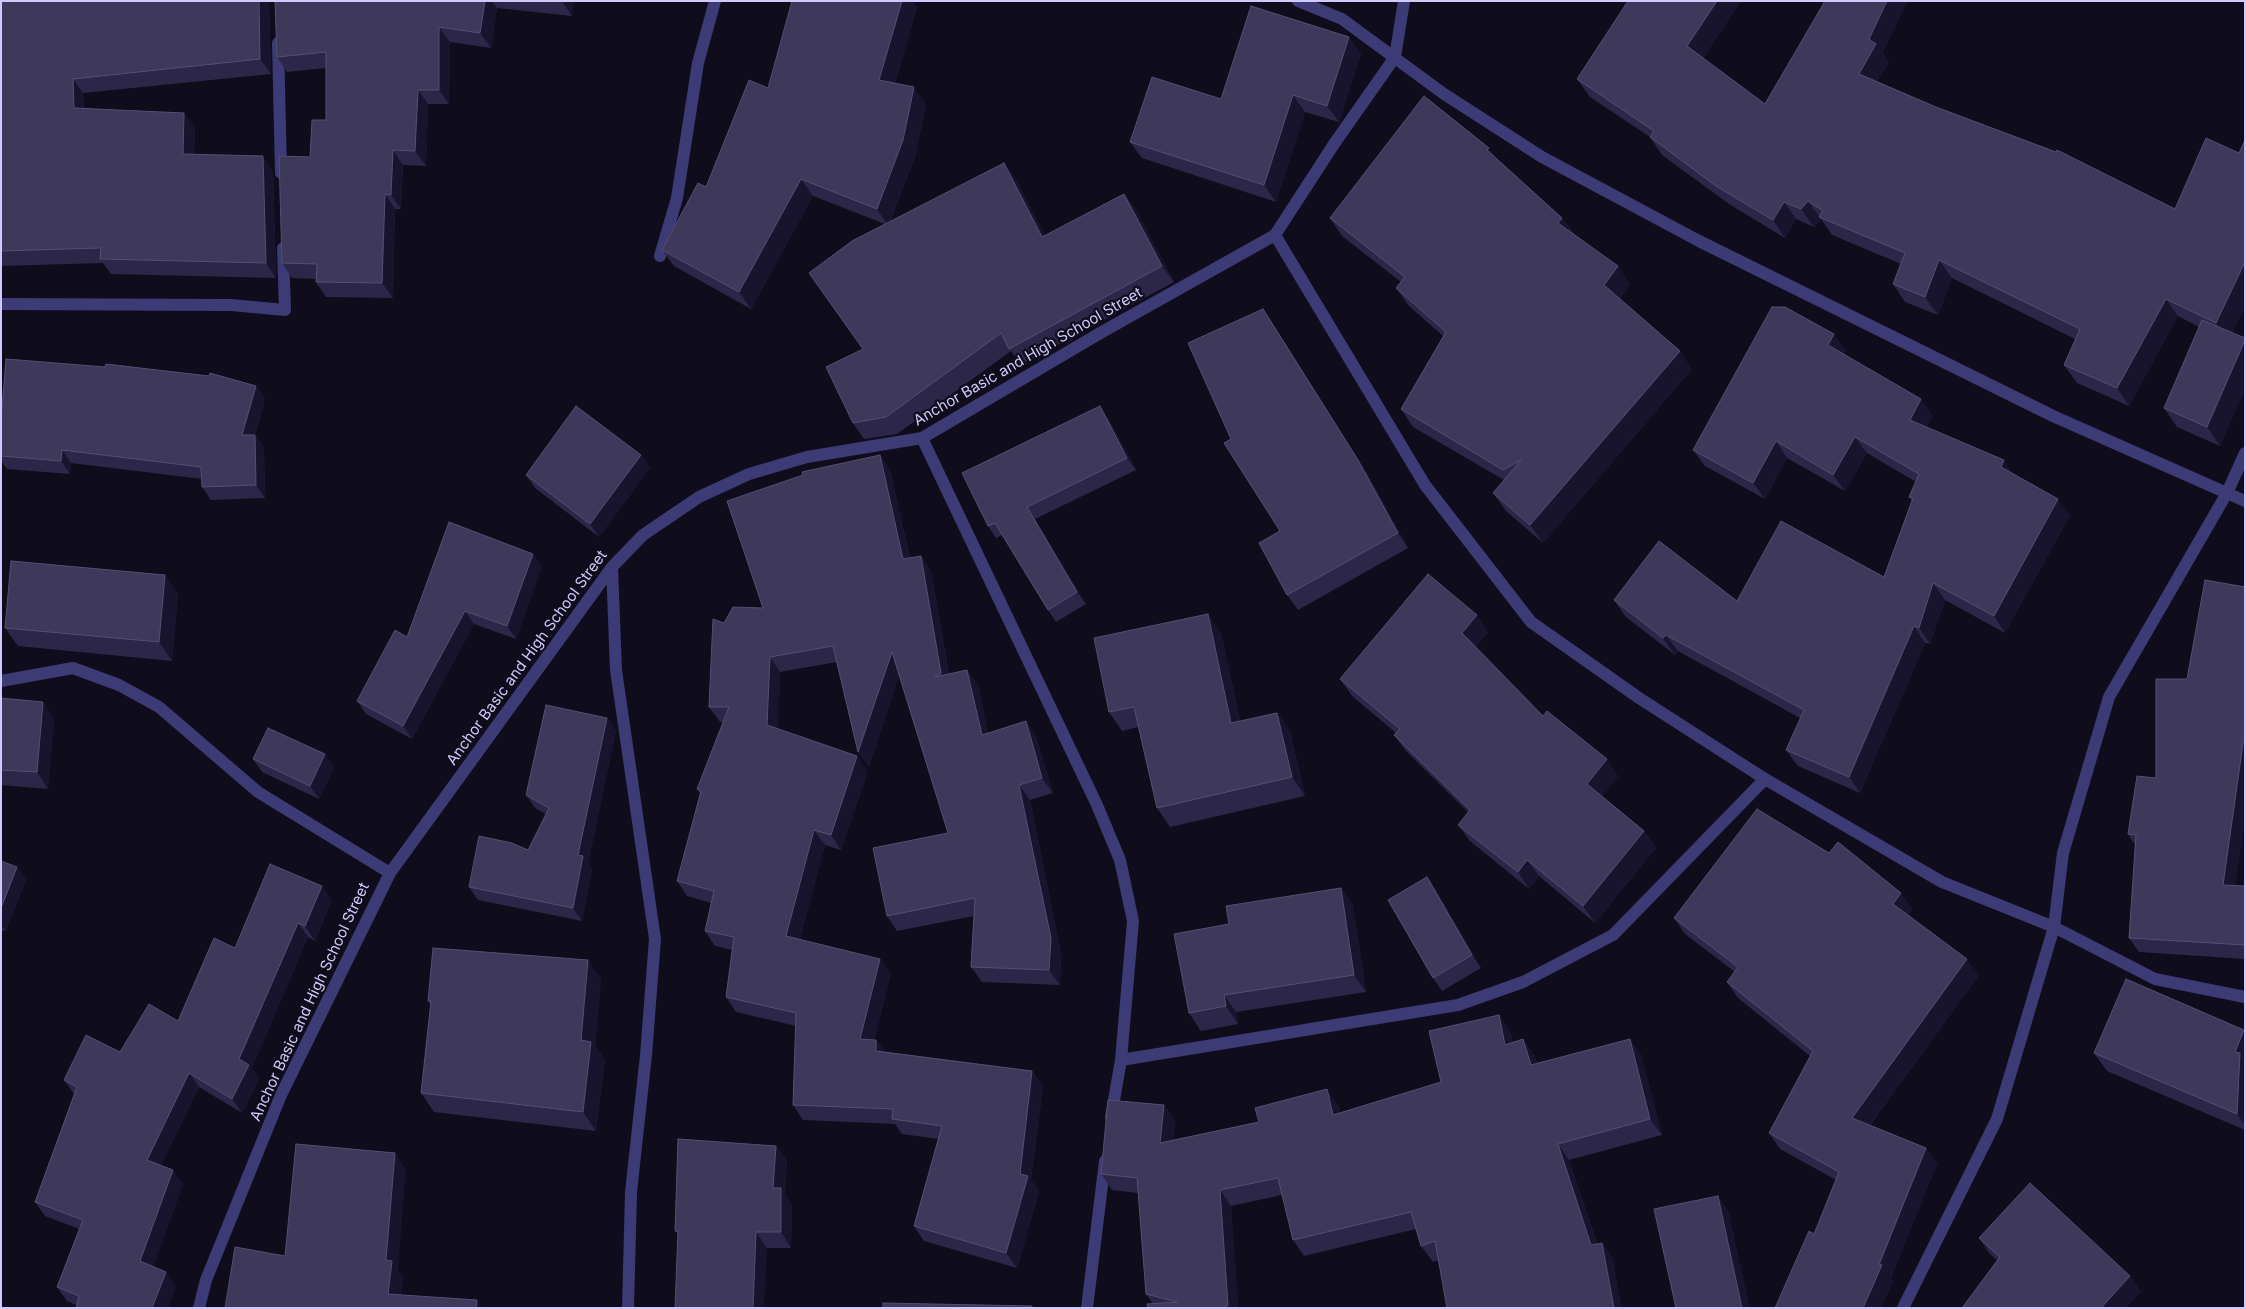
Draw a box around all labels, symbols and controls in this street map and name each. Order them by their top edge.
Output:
street label: Anchor Basic and High School Street [910,284,1146,430]
street label: Anchor Basic and High School Street [443,547,611,769]
street label: Anchor Basic and High School Street [247,880,373,1124]

